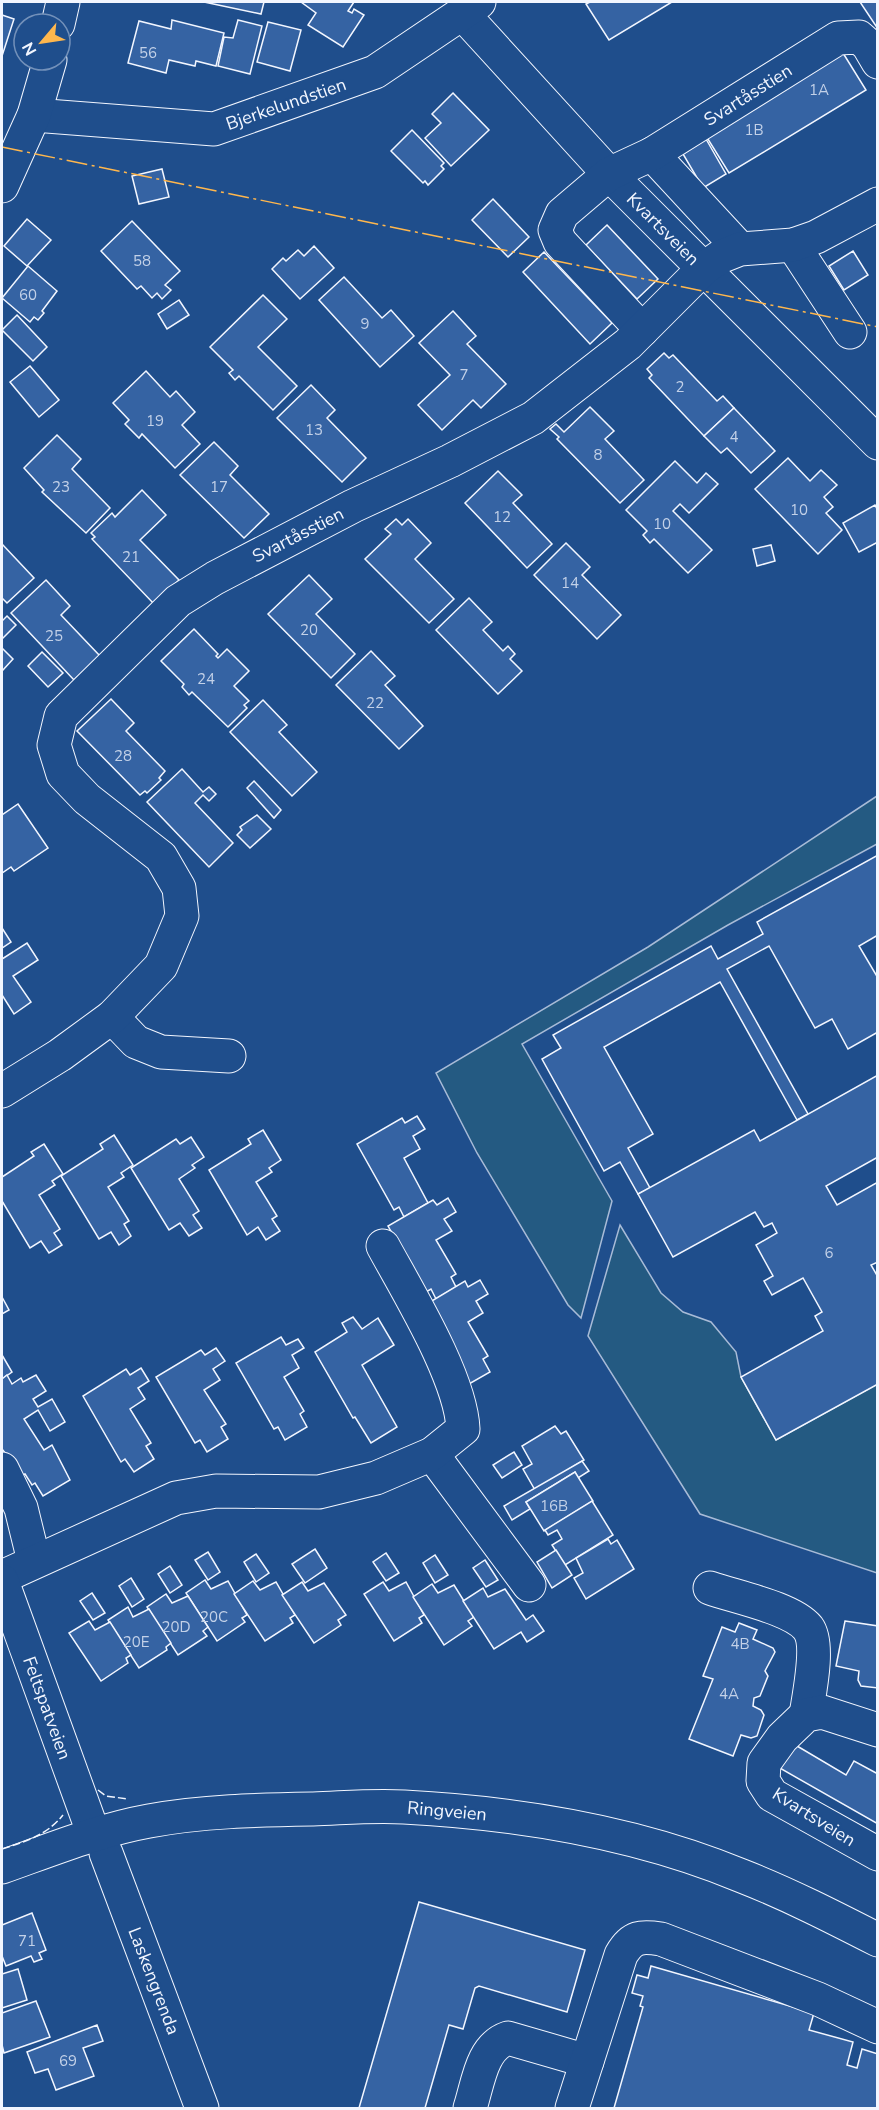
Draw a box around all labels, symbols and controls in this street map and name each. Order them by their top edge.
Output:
north arrow [12,12,72,72]
text: N [17,38,42,59]
house number: 56 [139,43,157,63]
street label: Svartåsstien [699,58,797,132]
street label: Bjerkelundstien [223,72,349,136]
house number: 1A [809,80,829,100]
house number: 1B [744,120,764,140]
street label: Kvartsveien [621,187,705,271]
house number: 58 [133,251,151,271]
house number: 60 [19,285,37,305]
house number: 9 [360,314,370,334]
house number: 7 [459,365,469,385]
house number: 2 [675,377,685,397]
house number: 19 [146,411,164,431]
house number: 13 [305,420,323,440]
house number: 4 [729,427,739,447]
house number: 8 [593,445,603,465]
house number: 23 [52,477,70,497]
house number: 17 [210,477,228,497]
house number: 10 [790,500,808,520]
street label: Svartåsstien [248,502,348,568]
house number: 12 [493,507,511,527]
house number: 10 [653,514,671,534]
house number: 21 [122,547,140,567]
house number: 14 [561,573,579,593]
house number: 20 [300,620,318,640]
house number: 25 [45,626,63,646]
house number: 24 [197,669,215,689]
house number: 22 [366,693,384,713]
house number: 28 [114,746,132,766]
house number: 6 [824,1243,834,1263]
house number: 16B [540,1496,568,1516]
house number: 20C [200,1607,228,1627]
house number: 20D [161,1617,191,1637]
house number: 20E [123,1632,149,1652]
house number: 4B [730,1634,750,1654]
street label: Feltspatveien [17,1653,77,1763]
house number: 4A [719,1684,739,1704]
street label: Kvartsveien [768,1782,860,1852]
street label: Ringveien [406,1796,488,1826]
street label: Laskengrenda [123,1924,185,2038]
house number: 71 [18,1931,36,1951]
house number: 69 [59,2051,77,2071]

